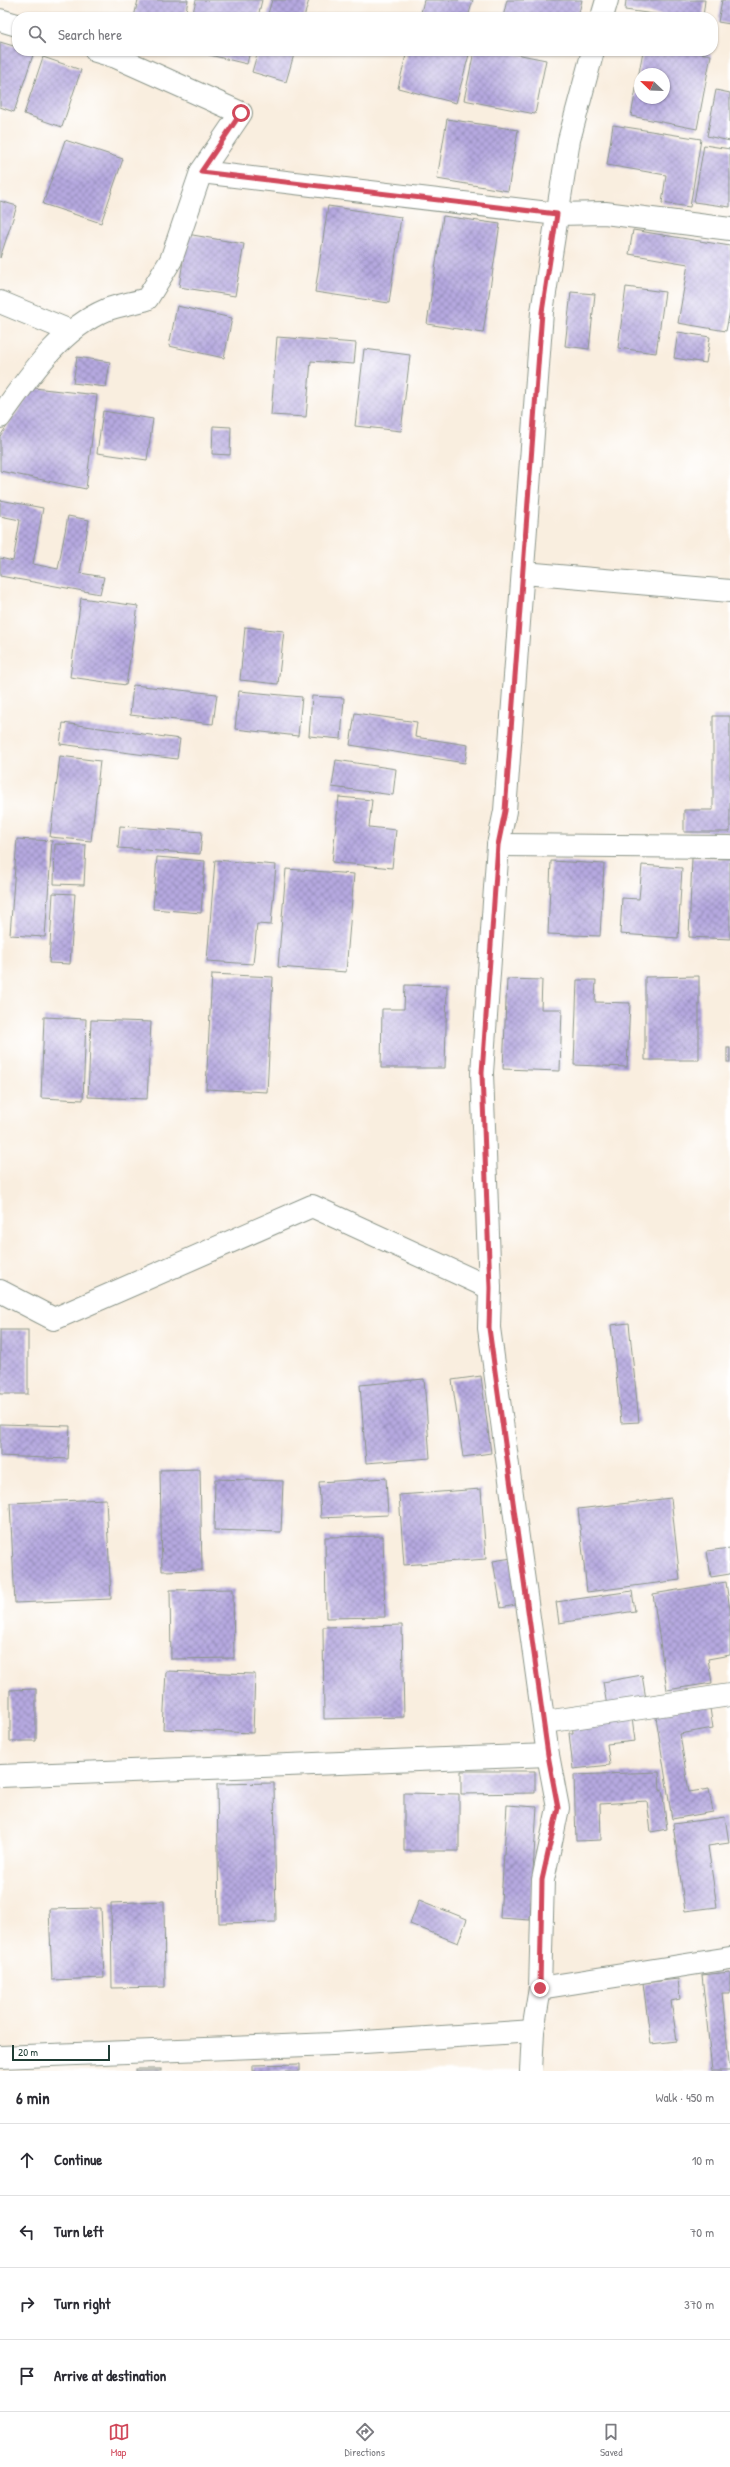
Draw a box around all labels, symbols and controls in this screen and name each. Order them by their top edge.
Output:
search box [12,12,718,56]
icon: search [26,23,48,45]
text: Search here [58,24,122,45]
north arrow [634,68,670,104]
route start [232,104,250,122]
route end [531,1979,549,1997]
scale bar [12,2043,110,2062]
text: 20 m [18,2045,38,2059]
text: 6 min [16,2086,50,2109]
text: Walk · 450 m [655,2088,714,2106]
icon: ahead [16,2149,38,2171]
text: Continue [54,2149,102,2170]
text: 10 m [692,2151,714,2169]
icon: left [16,2221,38,2243]
text: Turn left [54,2221,104,2242]
text: 70 m [690,2223,714,2241]
icon: right [16,2293,38,2315]
text: Turn right [54,2293,110,2314]
text: 370 m [684,2295,714,2313]
icon: arrive [16,2365,38,2387]
text: Arrive at destination [54,2365,166,2386]
tab: Map [108,2421,130,2459]
tab: Directions [345,2421,385,2459]
tab: Saved [600,2421,622,2459]

